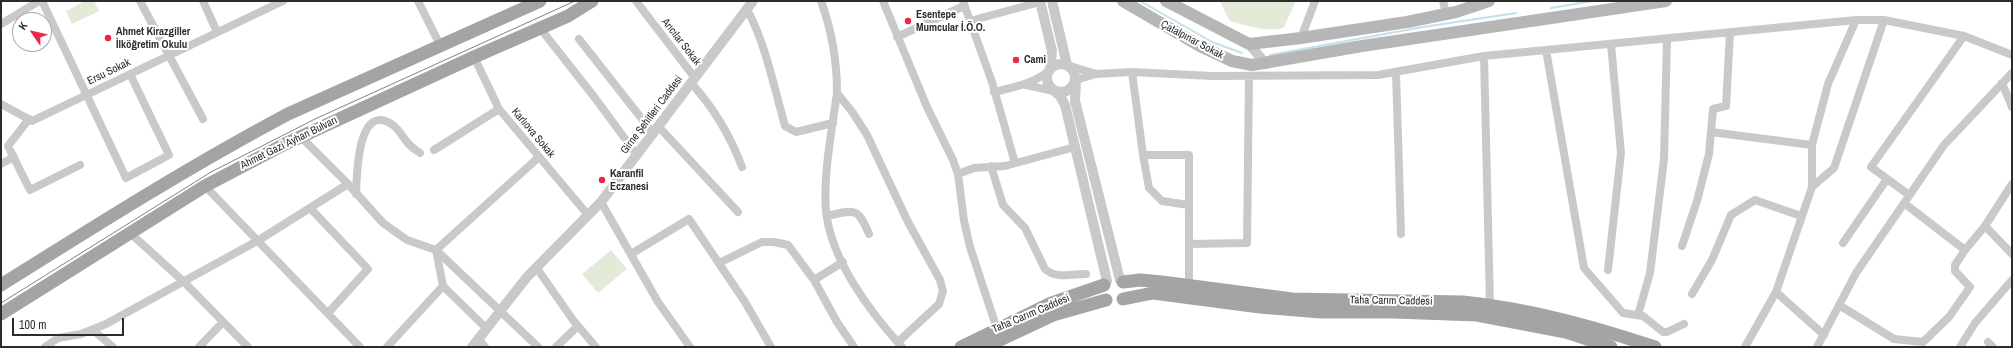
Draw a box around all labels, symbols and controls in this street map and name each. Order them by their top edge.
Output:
place label: Esentepe Mumcular İ.Ö.O. [916,8,985,34]
north arrow [12,12,52,52]
street label: Arıcılar Sokak [659,16,703,68]
marker: Esentepe Mumcular İ.Ö.O. [903,16,913,26]
street label: Çatalpınar Sokak [1158,18,1226,62]
text: K [15,19,31,32]
place label: Ahmet Kirazgiller İlköğretim Okulu [116,25,190,51]
marker: Ahmet Kirazgiller İlköğretim Okulu [103,33,113,43]
place label: Cami [1024,53,1046,67]
marker: Cami [1011,55,1021,65]
street label: Ersu Sokak [85,56,133,88]
street label: Girne Şehitleri Caddesi [618,73,686,157]
street label: Karlıova Sokak [508,106,558,160]
street label: Ahmet Gazi Ayhan Bulvarı [238,114,340,172]
place label: Karanfil Eczanesi [610,167,649,193]
marker: Karanfil Eczanesi [597,175,607,185]
street label: Taha Carım Caddesi [990,292,1072,336]
street label: Taha Carım Caddesi [1349,294,1433,308]
scale bar [14,310,126,336]
text: 100 m [19,317,46,333]

